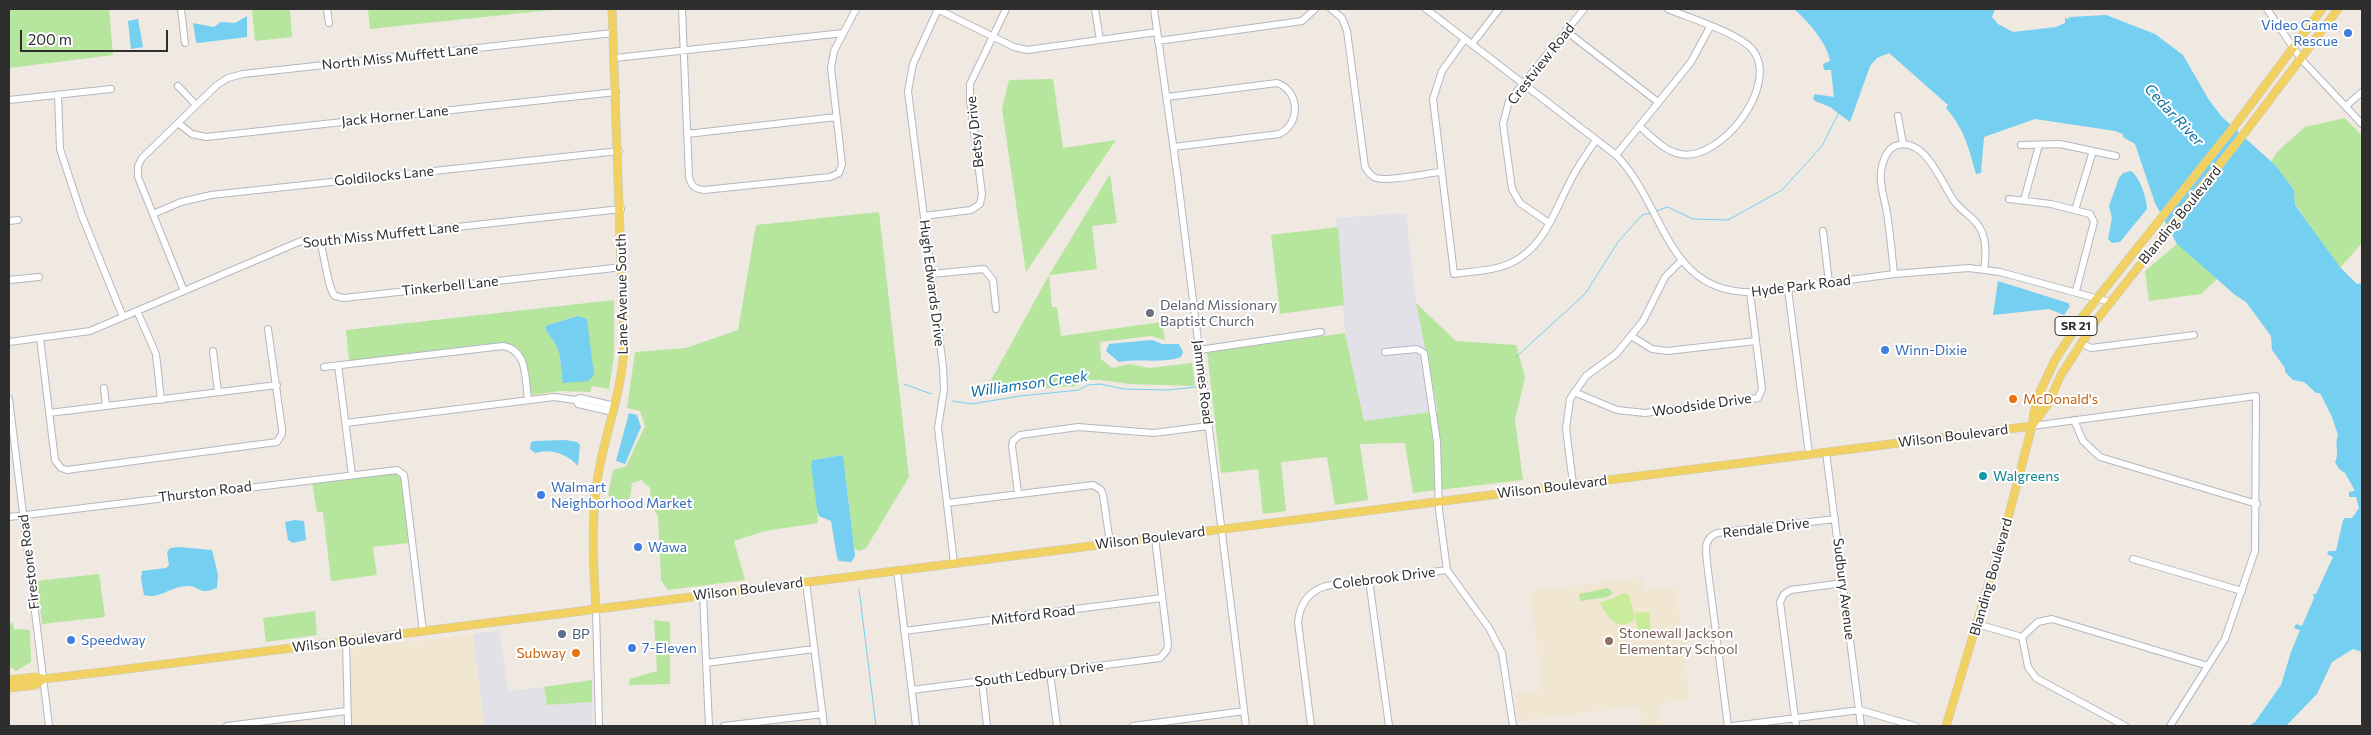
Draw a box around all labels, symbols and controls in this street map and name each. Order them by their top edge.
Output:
place label: Video Game Rescue [2261,17,2338,49]
scale bar [22,20,170,52]
street label: Crestview Road [1504,20,1578,108]
marker: Video Game Rescue [2342,27,2354,39]
text: 200 m [28,30,72,48]
street label: North Miss Muffett Lane [321,40,479,74]
water label: Cedar River [2141,80,2207,150]
street label: Betsy Drive [963,95,987,169]
street label: Jack Horner Lane [341,102,449,130]
street label: Goldilocks Lane [333,162,435,190]
street label: Blanding Boulevard [2135,162,2225,268]
street label: South Miss Muffett Lane [302,218,460,252]
street label: Hugh Edwards Drive [916,219,948,347]
street label: Lane Avenue South [613,233,631,355]
street label: Hyde Park Road [1750,272,1852,300]
street label: Tinkerbell Lane [401,273,499,299]
place label: Deland Missionary Baptist Church [1160,297,1277,330]
marker: Deland Missionary Baptist Church [1144,307,1156,319]
road number: SR 21 [2055,316,2097,336]
street label: Jammes Road [1189,339,1217,425]
place label: Winn-Dixie [1895,342,1967,358]
marker: Winn-Dixie [1879,344,1891,356]
water label: Williamson Creek [969,367,1089,401]
street label: Woodside Drive [1651,390,1753,420]
place label: McDonald's [2023,391,2098,407]
marker: McDonald's [2007,393,2019,405]
street label: Wilson Boulevard [1897,421,2009,451]
place label: Walgreens [1993,468,2060,484]
marker: Walgreens [1977,470,1989,482]
street label: Wilson Boulevard [1496,472,1608,502]
street label: Thurston Road [157,478,253,506]
place label: Walmart Neighborhood Market [551,479,692,512]
marker: Walmart Neighborhood Market [535,489,547,501]
street label: Firestone Road [15,514,43,610]
street label: Rendale Drive [1722,514,1810,542]
street label: Blanding Boulevard [1966,516,2016,638]
street label: Wilson Boulevard [1094,523,1206,553]
street label: Sudbury Avenue [1829,537,1859,641]
place label: Wawa [648,539,687,555]
marker: Wawa [632,541,644,553]
street label: Colebrook Drive [1332,563,1436,593]
street label: Wilson Boulevard [692,574,804,604]
street label: Mitford Road [990,601,1076,629]
place label: Stonewall Jackson Elementary School [1619,625,1738,658]
street label: Wilson Boulevard [291,626,403,656]
place label: BP [572,626,590,642]
marker: BP [556,628,568,640]
place label: Speedway [81,632,146,648]
marker: Speedway [65,634,77,646]
marker: Stonewall Jackson Elementary School [1603,635,1615,647]
place label: 7-Eleven [642,640,697,656]
marker: 7-Eleven [626,642,638,654]
place label: Subway [516,645,566,661]
marker: Subway [570,647,582,659]
street label: South Ledbury Drive [974,658,1104,690]

